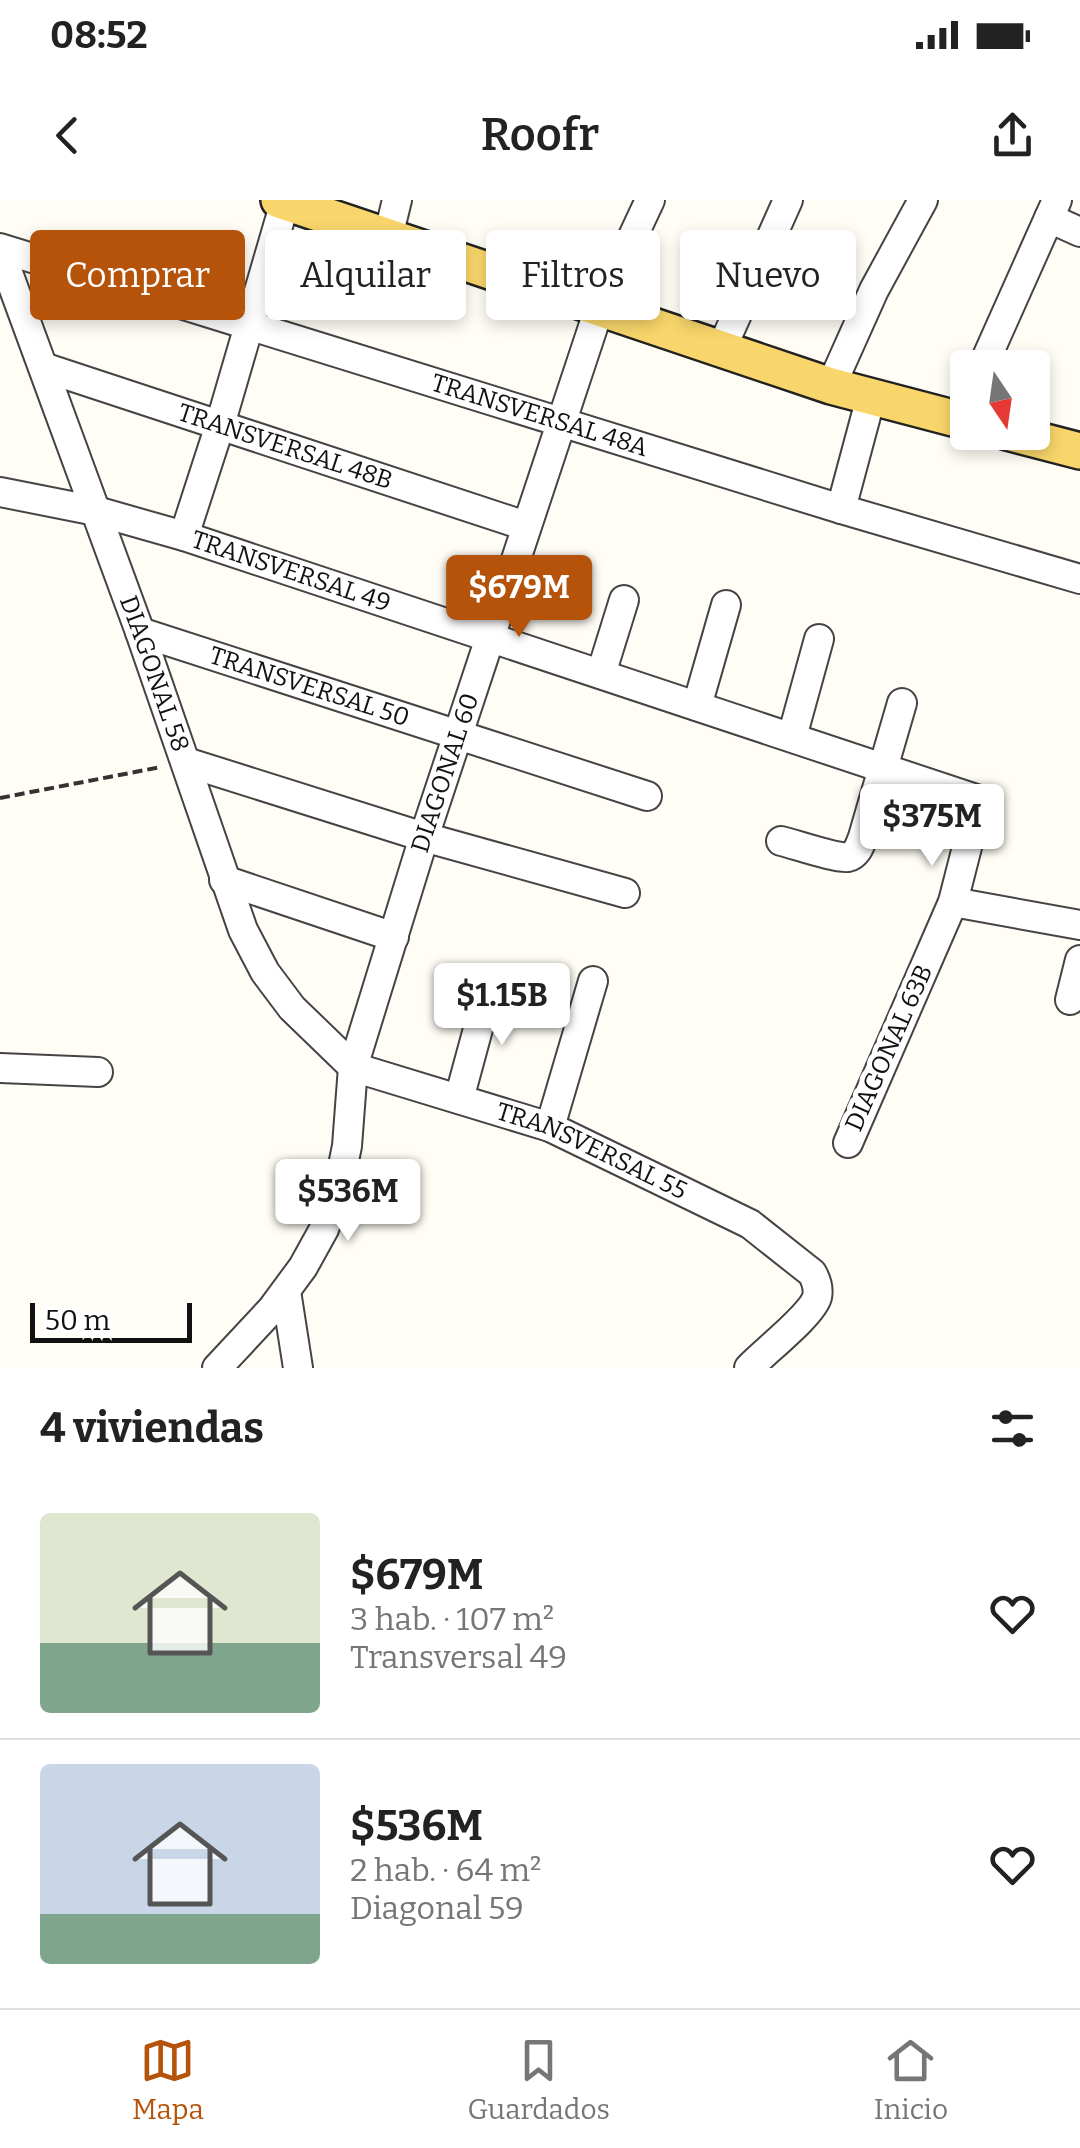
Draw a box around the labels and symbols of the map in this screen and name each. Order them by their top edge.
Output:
north arrow [950,350,1050,450]
street label: TRANSVERSAL 48A [428,368,652,463]
street label: TRANSVERSAL 48B [174,397,396,496]
street label: TRANSVERSAL 49 [187,524,394,619]
pin: $679M [449,555,589,640]
street label: DIAGONAL 58 [113,592,195,756]
street label: TRANSVERSAL 50 [206,640,413,733]
street label: DIAGONAL 60 [405,690,486,856]
pin: $375M [862,784,1002,869]
street label: DIAGONAL 63B [839,960,939,1136]
pin: $1.15B [421,963,583,1048]
street label: TRANSVERSAL 55 [493,1097,692,1206]
pin: $536M [278,1159,418,1244]
scale bar [30,1298,192,1342]

